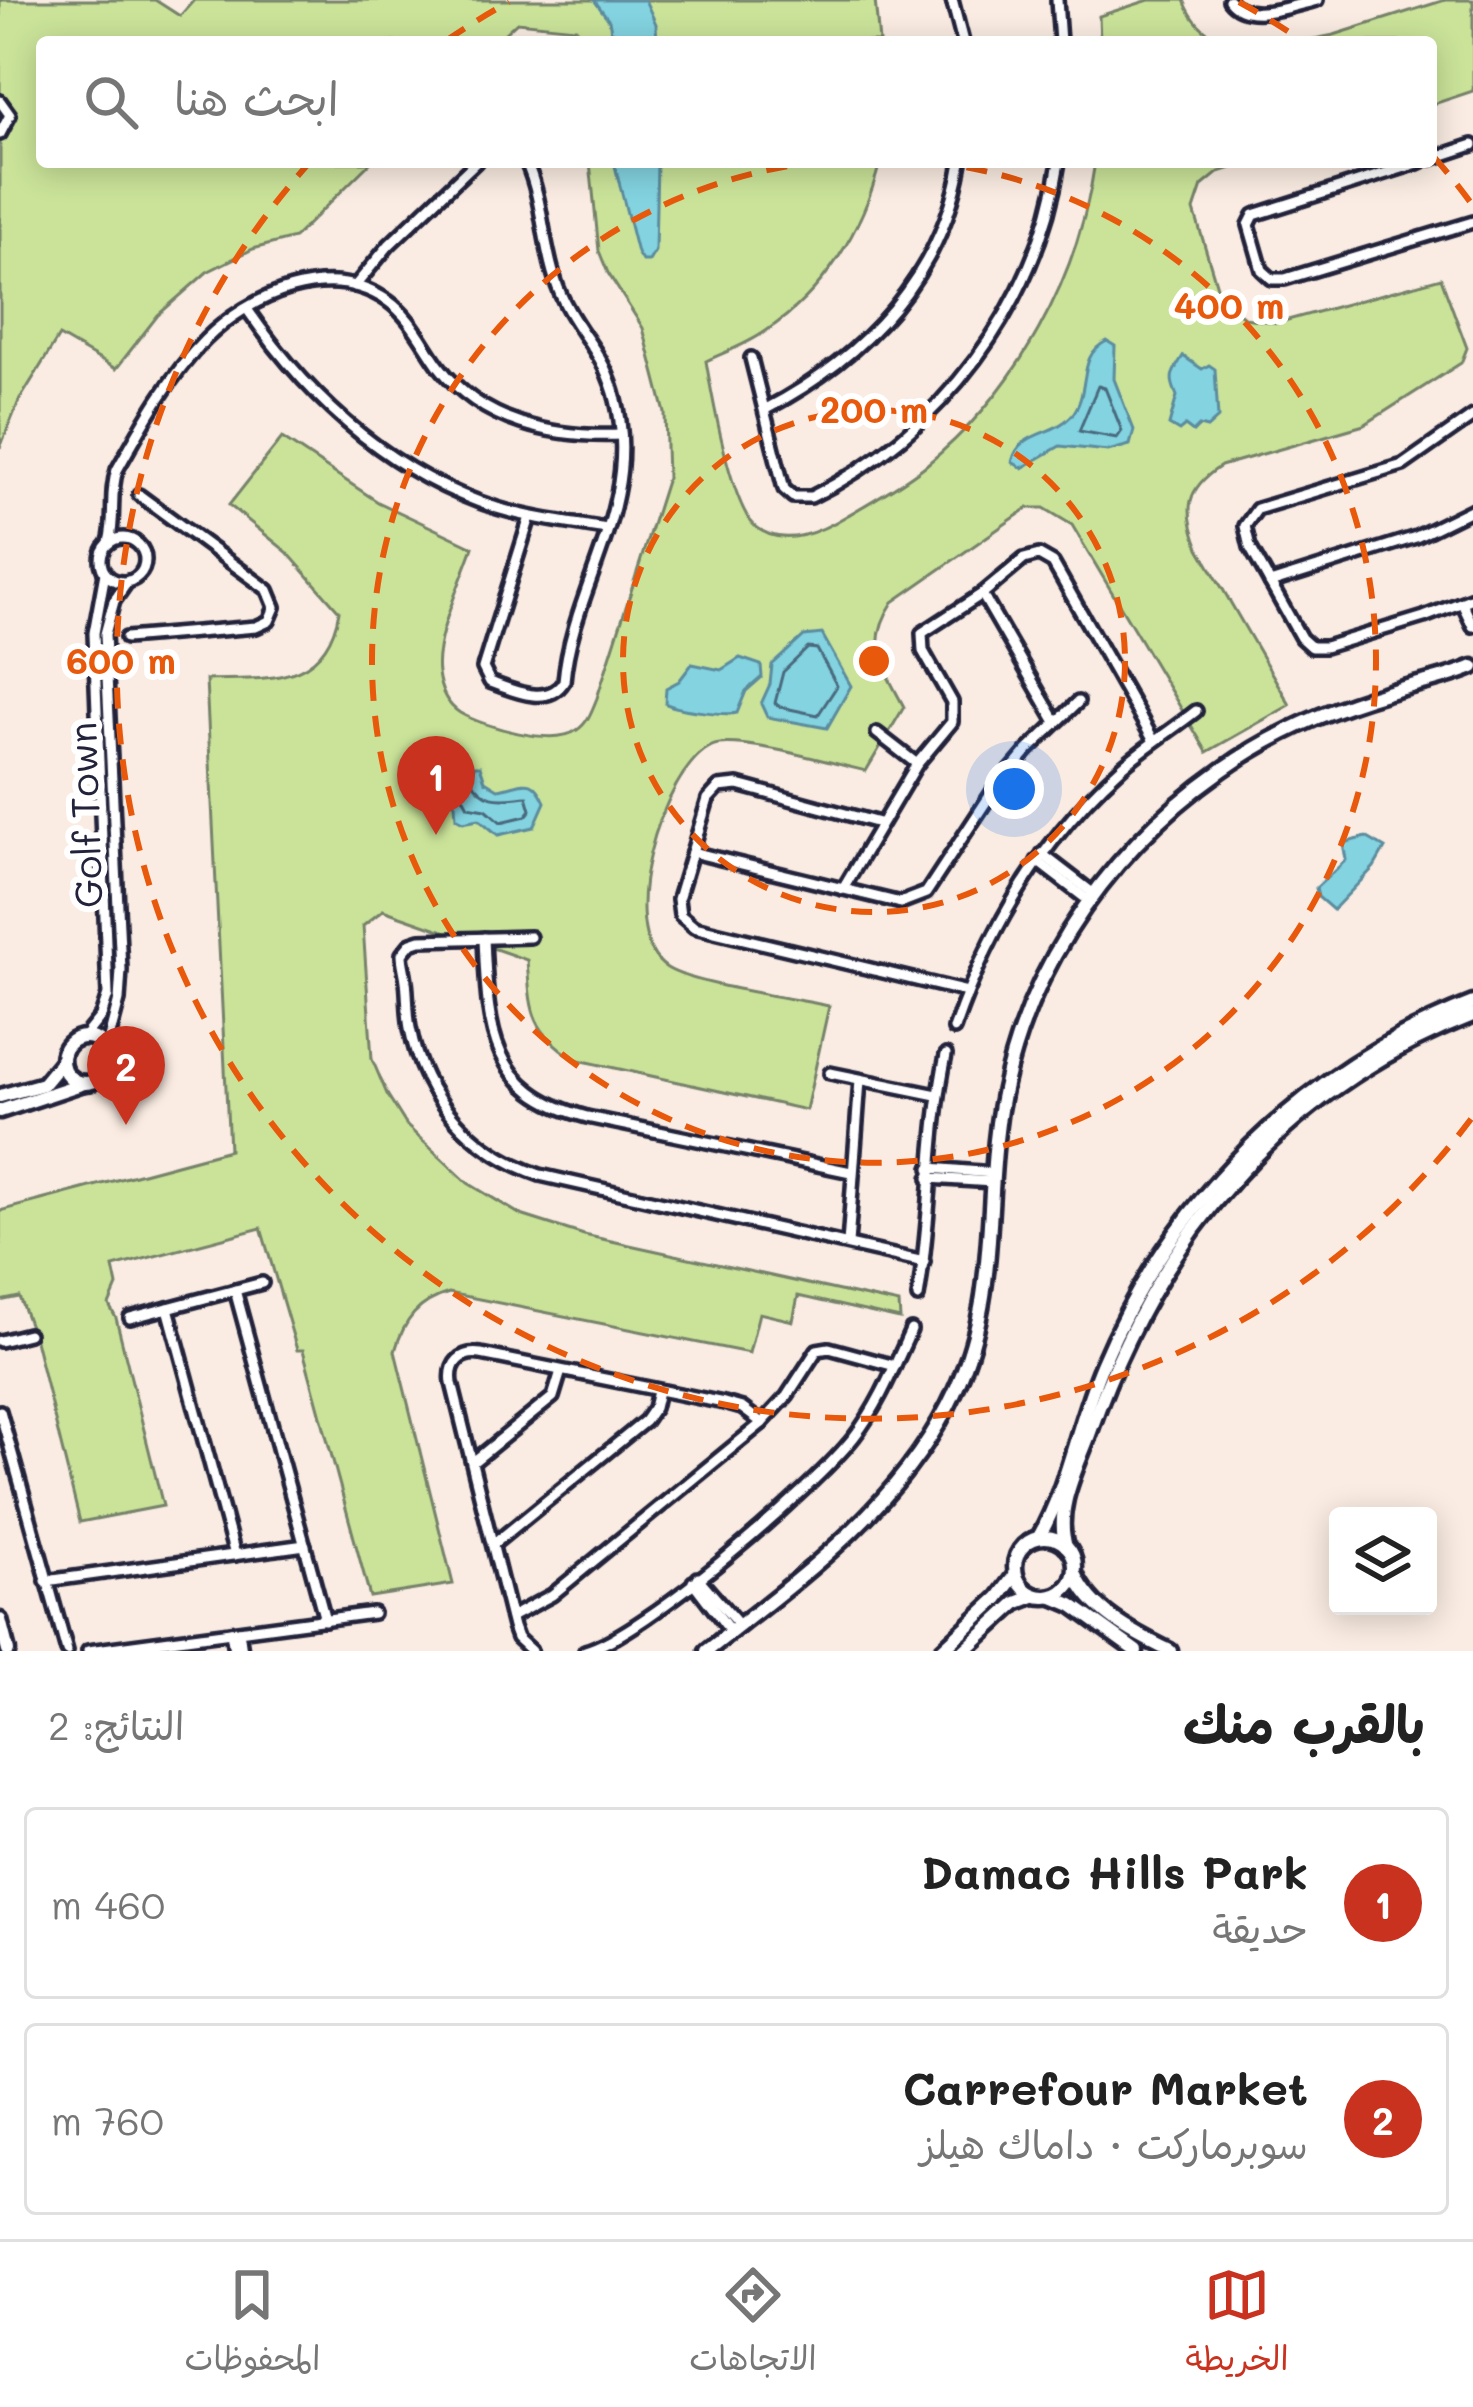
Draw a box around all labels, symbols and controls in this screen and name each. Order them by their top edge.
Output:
search box [36,36,1437,168]
text: ابحث هنا [174,68,339,126]
icon: search [78,69,144,135]
text: 400 m [1174,281,1284,328]
text: 200 m [820,385,928,432]
text: 600 m [66,636,176,683]
centre of rings [853,640,895,682]
street label: Golf Town [55,721,113,909]
pin: 1 [397,736,475,835]
your location [984,759,1044,819]
pin: 2 [87,1026,165,1125]
map controls [1329,1507,1437,1615]
button: layers [1329,1507,1437,1615]
text: بالقرب منك [1183,1689,1425,1756]
text: النتائج: 2 [48,1699,184,1750]
text: Damac Hills Park [921,1842,1308,1900]
text: 460 m [51,1878,165,1929]
text: 1 [1374,1878,1392,1929]
text: حديقة [1212,1902,1308,1953]
text: Carrefour Market [903,2058,1308,2116]
text: 760 m [51,2094,164,2145]
text: 2 [1372,2094,1394,2145]
text: سوبرماركت · داماك هيلز [920,2118,1308,2169]
tab: المحفوظات [184,2262,320,2388]
tab: الاتجاهات [689,2262,817,2388]
tab: الخريطة [1186,2262,1289,2388]

